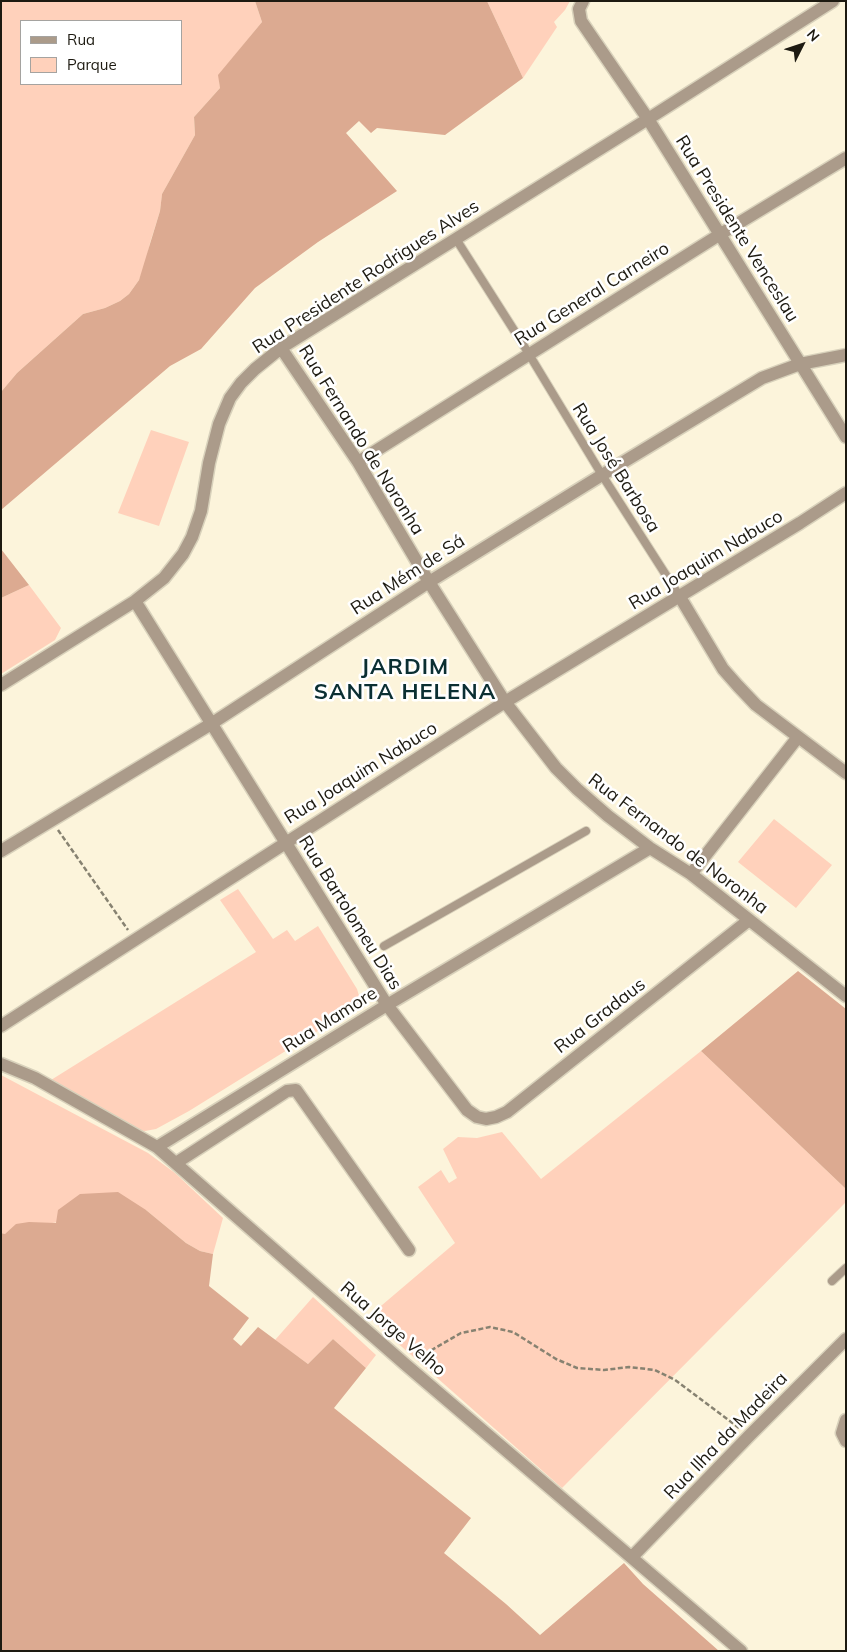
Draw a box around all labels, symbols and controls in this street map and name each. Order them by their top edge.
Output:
legend [20,20,182,85]
north arrow [777,20,827,70]
text: N [803,25,824,45]
text: Rua [67,30,95,49]
text: Parque [67,55,117,74]
street label: Rua Presidente Venceslau [671,132,803,326]
street label: Rua Presidente Rodrigues Alves [249,196,483,358]
street label: Rua General Carneiro [511,238,673,350]
street label: Rua Fernando de Noronha [294,341,428,539]
street label: Rua José Barbosa [568,399,664,537]
street label: Rua Joaquim Nabuco [625,505,787,615]
street label: Rua Mém de Sá [347,530,469,620]
district label: JARDIM SANTA HELENA [312,654,498,706]
street label: Rua Joaquim Nabuco [281,717,441,829]
street label: Rua Fernando de Noronha [584,769,772,919]
street label: Rua Bartolomeu Dias [294,832,406,994]
street label: Rua Gradaus [550,974,650,1058]
street label: Rua Mamore [279,983,381,1057]
street label: Rua Jorge Velho [336,1277,450,1381]
street label: Rua Ilha da Madeira [660,1368,792,1504]

